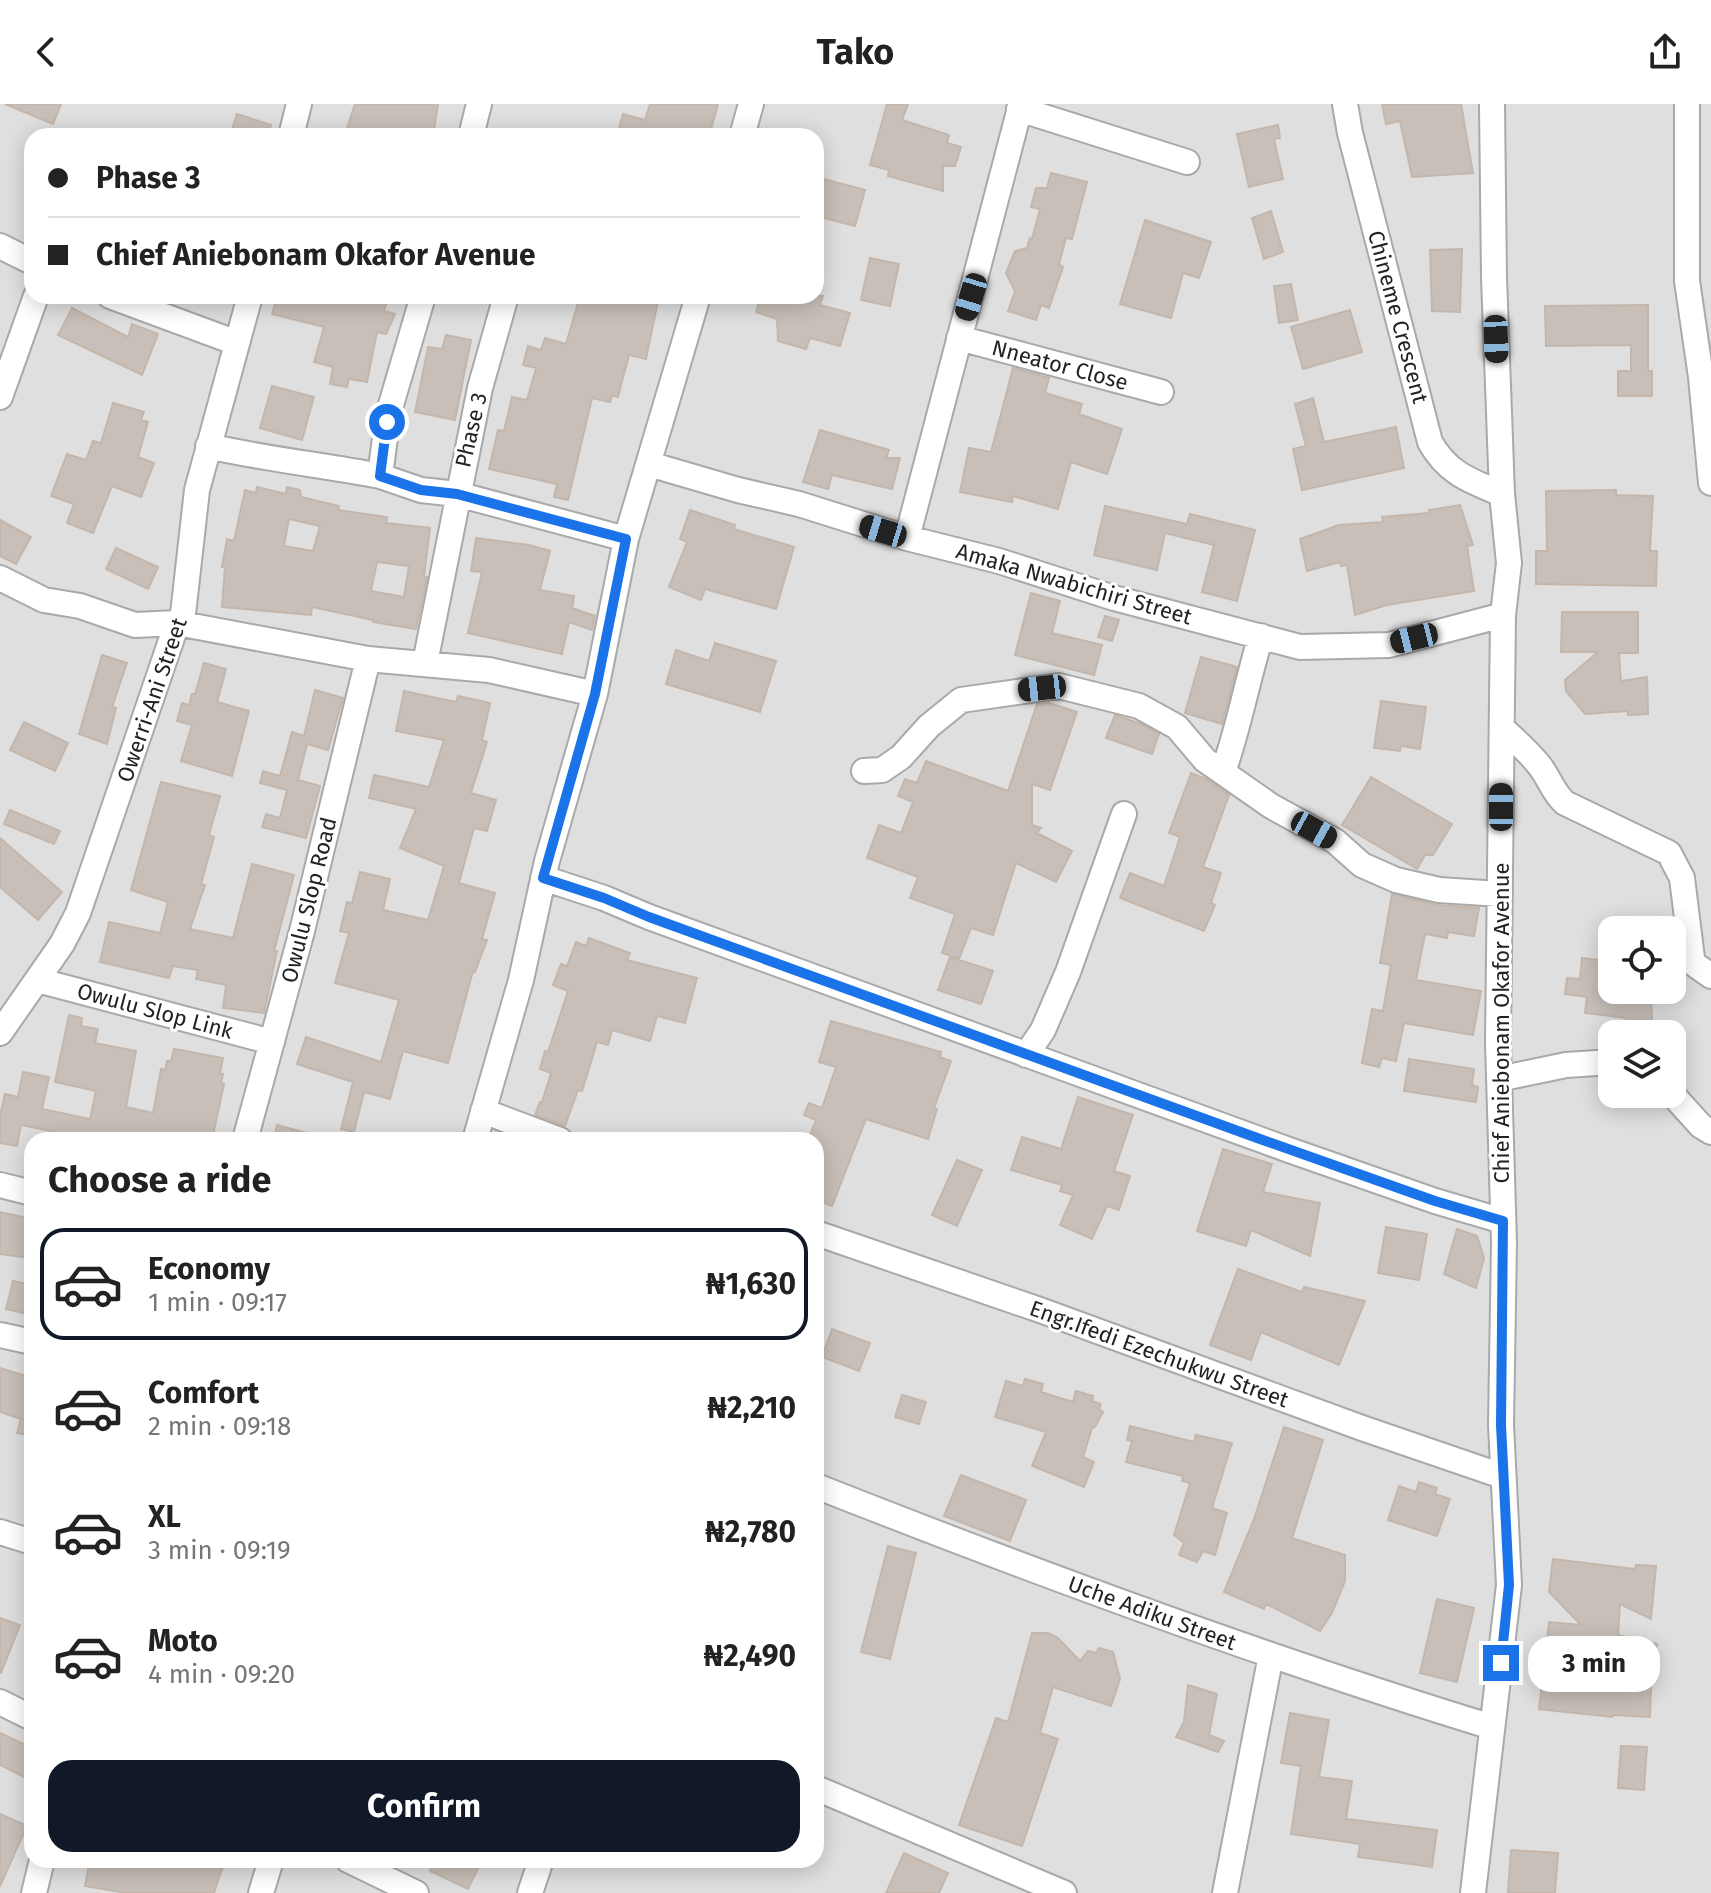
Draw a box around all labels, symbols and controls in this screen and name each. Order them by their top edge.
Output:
icon: back [24,30,68,74]
text: Tako [817,30,894,74]
icon: share [1643,30,1687,74]
text: Phase 3 [96,160,201,196]
street label: Chineme Crescent [1362,228,1434,406]
text: Chief Aniebonam Okafor Avenue [96,237,536,273]
car [953,271,989,323]
car [1483,315,1509,363]
street label: Nneator Close [989,334,1131,396]
street label: Phase 3 [449,390,493,470]
route start [369,404,405,440]
car [857,513,909,549]
street label: Amaka Nwabichiri Street [953,537,1195,631]
street label: Owerri-Ani Street [111,614,193,786]
car [1388,621,1440,655]
car [1017,674,1067,702]
car [1489,783,1513,831]
car [1287,808,1341,852]
street label: Owulu Slop Road [275,814,343,986]
street label: Chief Aniebonam Okafor Avenue [1488,862,1515,1184]
map controls [1598,916,1686,1108]
button: locate [1598,916,1686,1004]
street label: Owulu Slop Link [74,977,237,1045]
button: layers [1598,1020,1686,1108]
text: Choose a ride [48,1158,271,1202]
icon: car [52,1248,124,1320]
text: Economy [148,1251,270,1287]
text: ₦1,630 [706,1266,796,1302]
text: 1 min · 09:17 [148,1287,287,1318]
street label: Engr.Ifedi Ezechukwu Street [1026,1295,1292,1413]
icon: car [52,1372,124,1444]
text: Comfort [148,1375,259,1411]
text: ₦2,210 [707,1390,796,1426]
text: 2 min · 09:18 [148,1411,291,1442]
icon: car [52,1496,124,1568]
text: XL [148,1499,181,1535]
text: ₦2,780 [705,1514,796,1550]
text: 3 min · 09:19 [148,1535,291,1566]
street label: Uche Adiku Street [1064,1570,1240,1656]
icon: car [52,1620,124,1692]
text: Moto [148,1623,218,1659]
callout: 3 min [1529,1635,1661,1691]
text: ₦2,490 [704,1638,796,1674]
route end [1483,1645,1519,1681]
text: 3 min [1562,1648,1626,1679]
text: 4 min · 09:20 [148,1659,295,1690]
button: Confirm [48,1760,800,1852]

